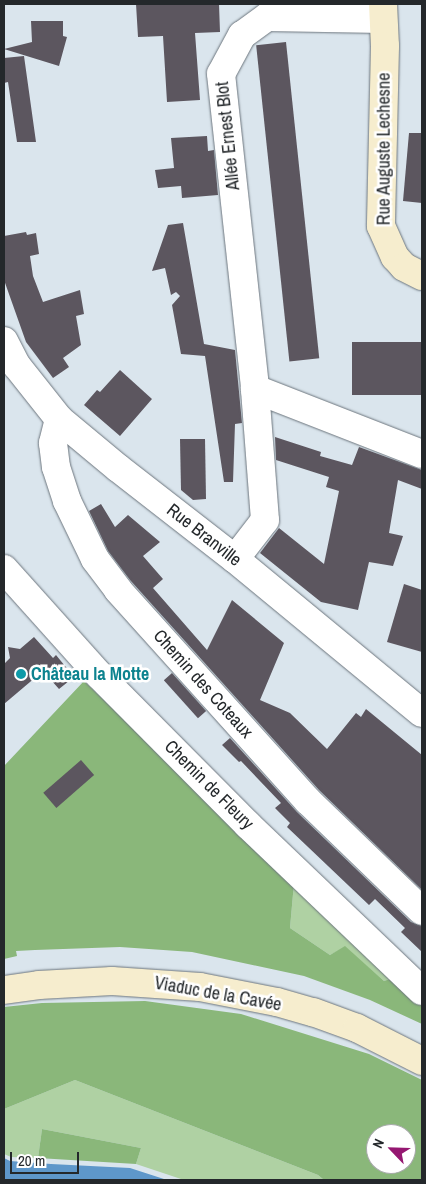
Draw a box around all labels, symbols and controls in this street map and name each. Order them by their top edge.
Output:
street label: Rue Auguste Lechesne [373,72,395,226]
street label: Allée Ernest Blot [212,81,244,191]
street label: Rue Branville [162,499,246,571]
street label: Chemin des Coteaux [149,625,257,743]
place label: Château la Motte [31,663,149,685]
marker: Château la Motte [15,668,27,680]
street label: Chemin de Fleury [160,736,258,834]
street label: Viaduc de la Cavée [153,972,283,1016]
north arrow [366,1124,416,1174]
text: N [368,1136,388,1151]
scale bar [12,1142,81,1174]
text: 20 m [18,1150,45,1171]

